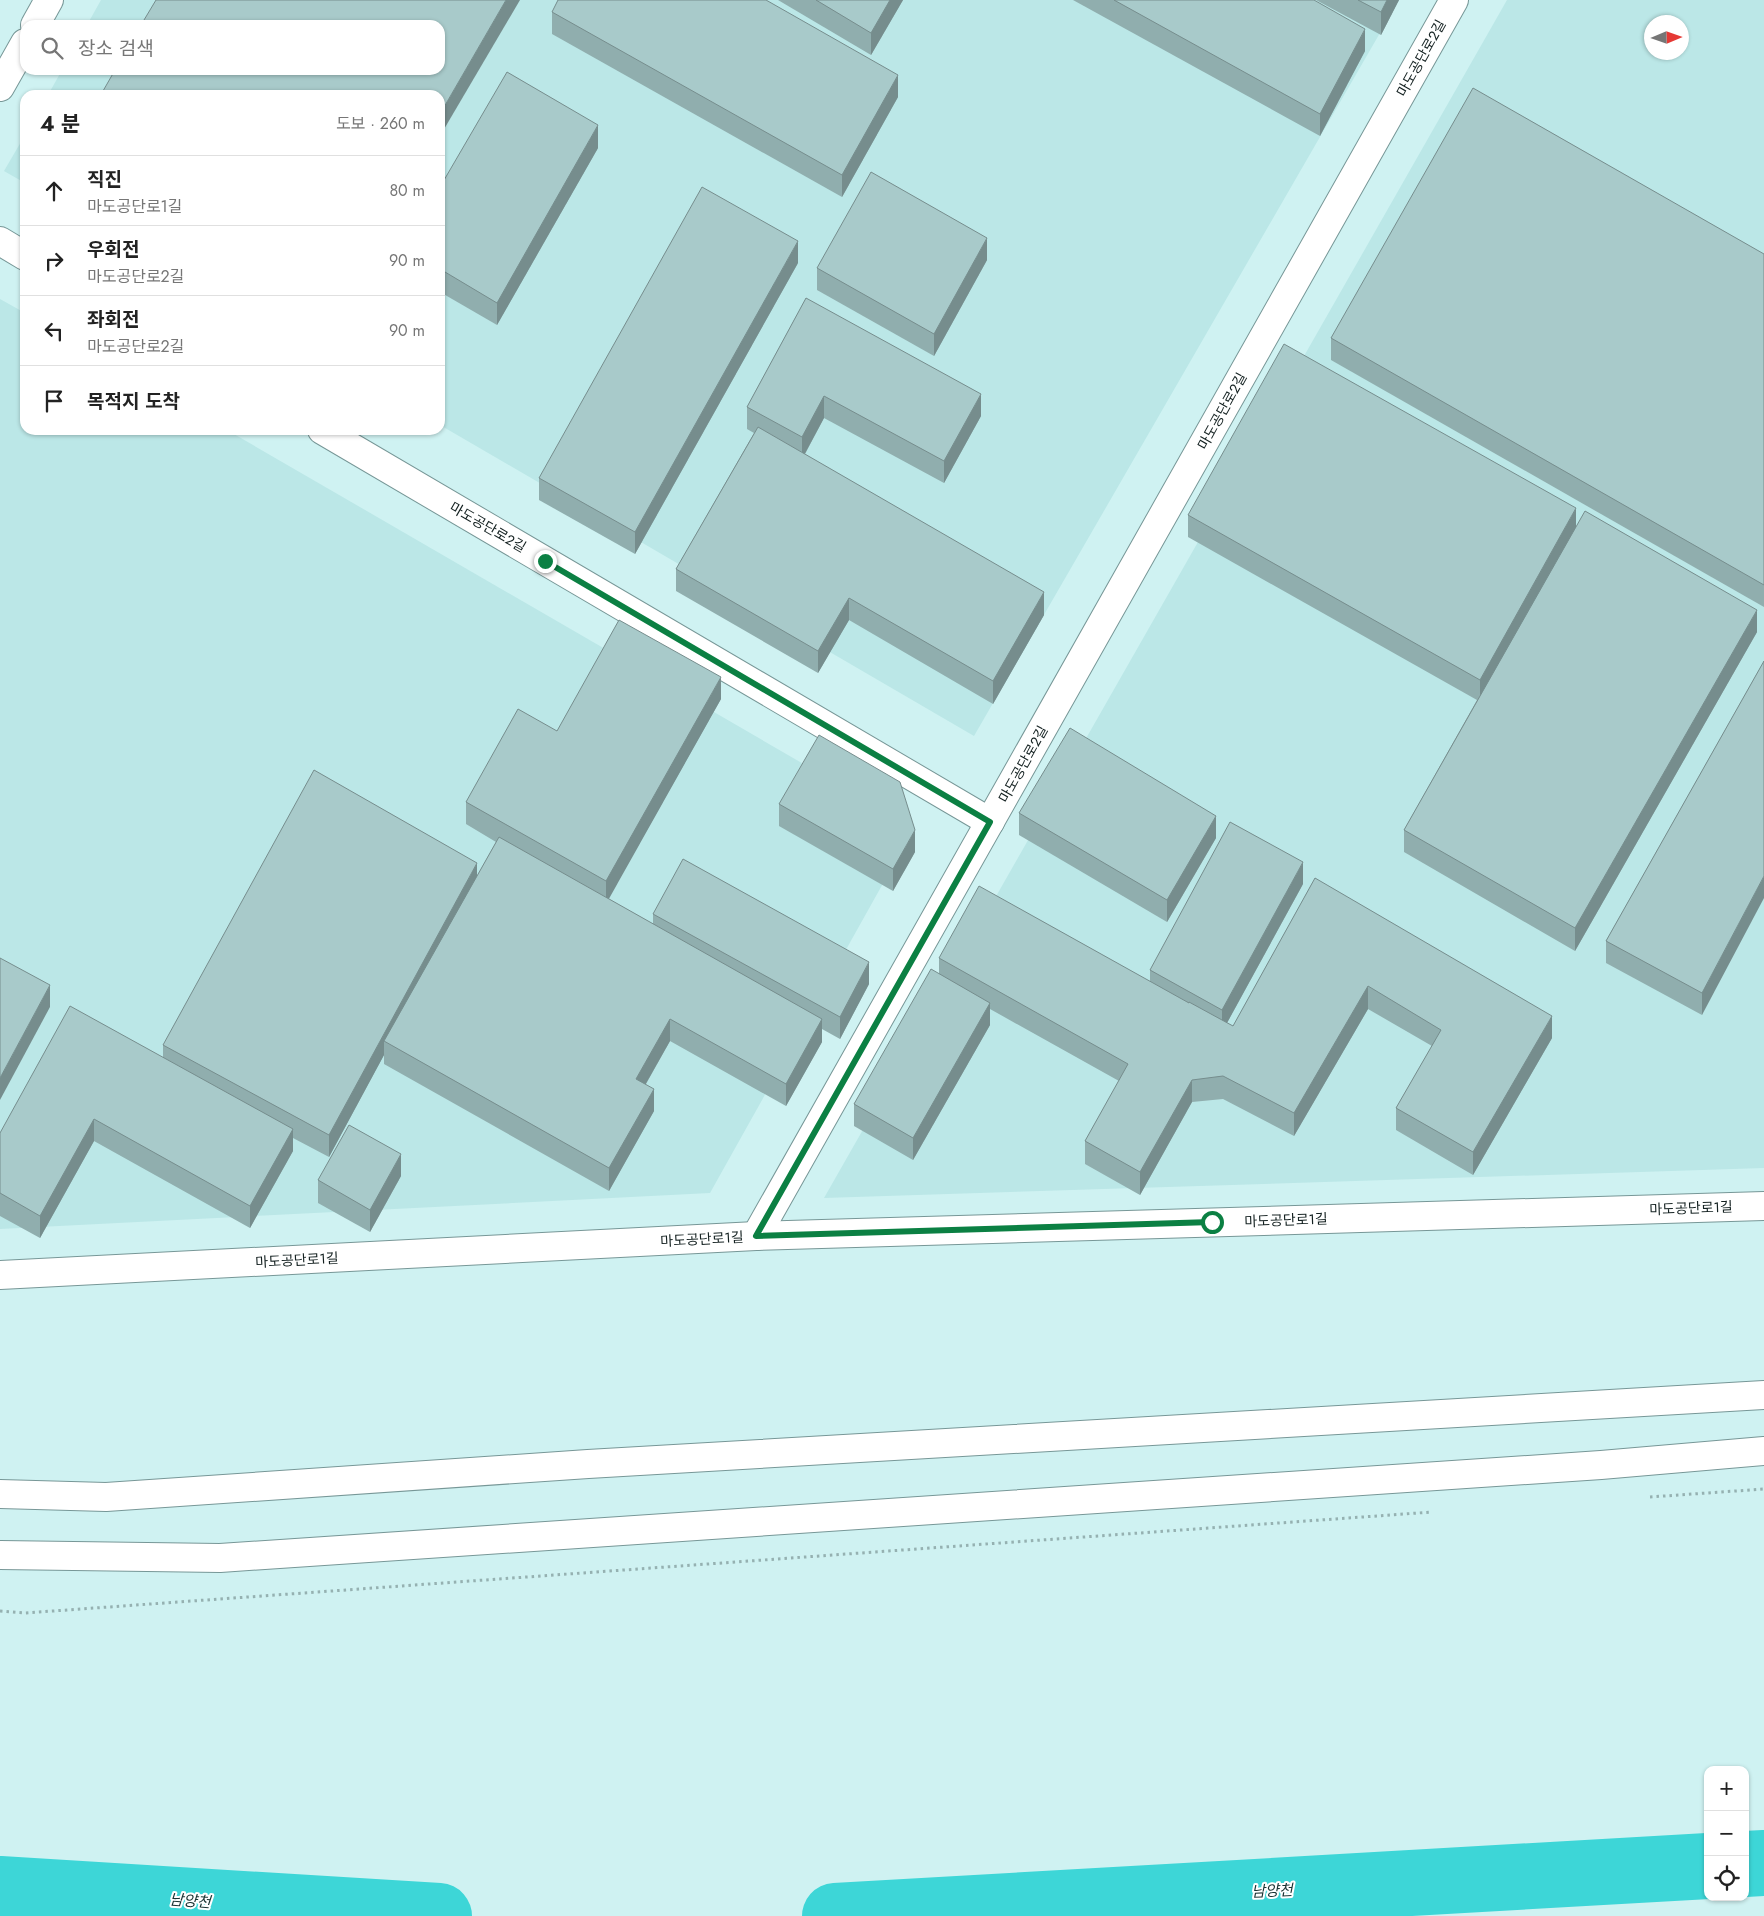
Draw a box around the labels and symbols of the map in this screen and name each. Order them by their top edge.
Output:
north arrow [1644,15,1689,60]
street label: 마도공단로2길 [1392,16,1450,100]
street label: 마도공단로2길 [1193,369,1251,453]
street label: 마도공단로2길 [446,497,530,557]
route end [534,550,557,573]
street label: 마도공단로2길 [994,722,1052,806]
street label: 마도공단로1길 [1649,1197,1733,1219]
street label: 마도공단로1길 [1244,1209,1328,1231]
route start [1201,1211,1224,1234]
street label: 마도공단로1길 [660,1227,744,1251]
street label: 마도공단로1길 [255,1248,339,1272]
water label: 남양천 [1251,1879,1295,1903]
water label: 남양천 [169,1889,214,1914]

